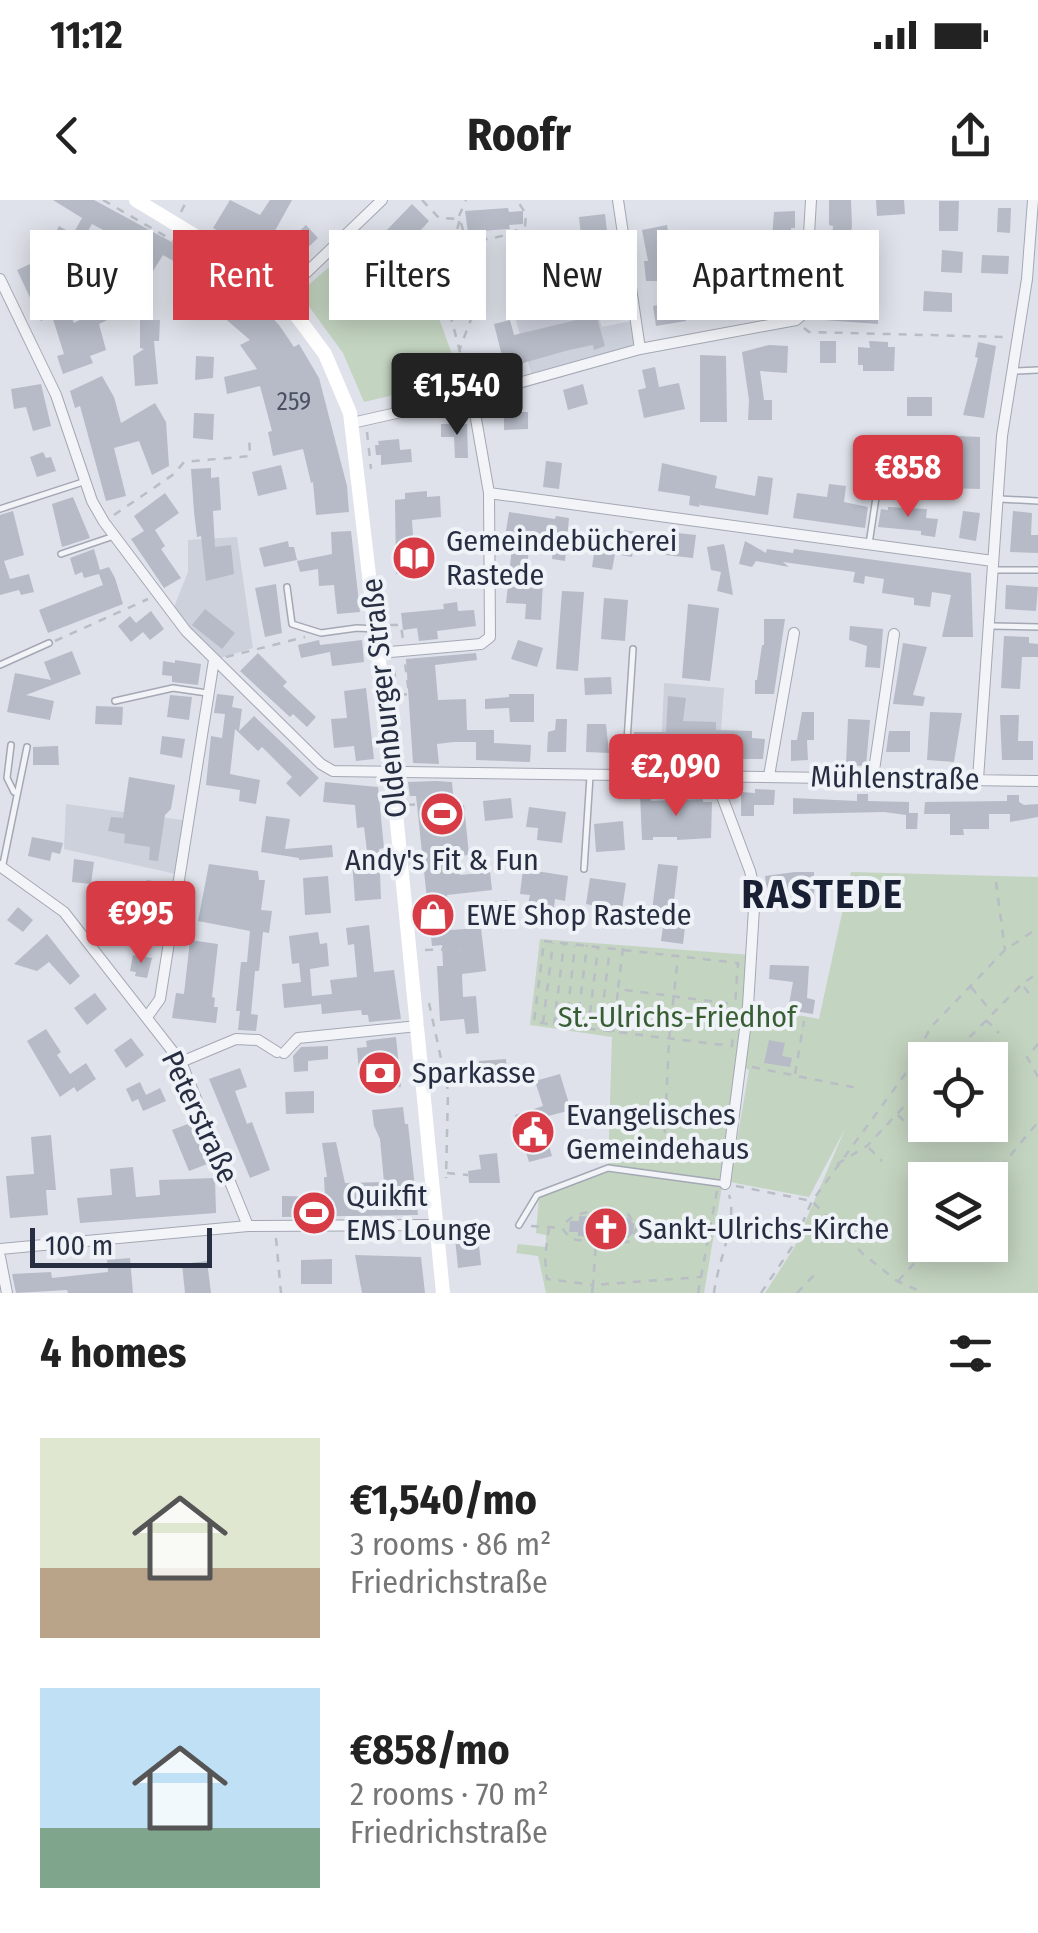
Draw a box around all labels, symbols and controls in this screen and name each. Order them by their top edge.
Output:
text: 11:12 [50,12,123,58]
icon: back [40,108,95,163]
text: Roofr [467,108,571,162]
icon: share [943,108,998,163]
chip: Buy [30,230,153,320]
chip: Rent [173,230,309,320]
chip: Filters [329,230,486,320]
chip: New [506,230,637,320]
chip: Apartment [657,230,879,320]
pin: €1,540 [376,353,538,438]
text: €1,540 [414,366,500,404]
house number: 259 [277,387,311,417]
pin: €858 [849,435,967,520]
text: €858 [875,448,941,486]
place label: Gemeindebücherei Rastede [446,523,677,593]
library icon: Gemeindebücherei Rastede [391,535,437,581]
street label: Oldenburger Straße [354,576,414,820]
pin: €2,090 [595,734,757,819]
text: €2,090 [631,747,721,785]
street label: Mühlenstraße [810,759,980,797]
sports icon: Andy's Fit & Fun [419,791,465,837]
place label: Andy's Fit & Fun [345,842,539,878]
district label: RASTEDE [742,871,904,919]
pin: €995 [82,881,200,966]
shop icon: EWE Shop Rastede [410,892,456,938]
text: €995 [108,894,174,932]
place label: EWE Shop Rastede [466,897,692,933]
park label: St.-Ulrichs-Friedhof [558,999,798,1035]
map controls [908,1042,1008,1262]
button: locate [908,1042,1008,1142]
street label: Peterstraße [154,1045,246,1189]
bank icon: Sparkasse [357,1050,403,1096]
place label: Sparkasse [412,1055,536,1091]
place label: Evangelisches Gemeindehaus [566,1097,749,1167]
public building icon: Evangelisches Gemeindehaus [510,1109,556,1155]
button: layers [908,1162,1008,1262]
place label: Quikfit EMS Lounge [346,1178,491,1248]
sports icon: Quikfit EMS Lounge [291,1190,337,1236]
church icon: Sankt-Ulrichs-Kirche [583,1206,629,1252]
place label: Sankt-Ulrichs-Kirche [638,1211,889,1247]
scale bar [30,1223,212,1268]
text: 100 m [45,1229,113,1262]
icon: filters [943,1326,998,1381]
text: 4 homes [40,1328,187,1378]
text: €1,540/mo [350,1475,537,1525]
icon: home [120,1478,240,1598]
text: 3 rooms · 86 m² [350,1525,551,1563]
text: Friedrichstraße [350,1563,548,1601]
text: €858/mo [350,1725,510,1775]
icon: home [120,1728,240,1848]
text: 2 rooms · 70 m² [350,1775,549,1813]
text: Friedrichstraße [350,1813,548,1851]

